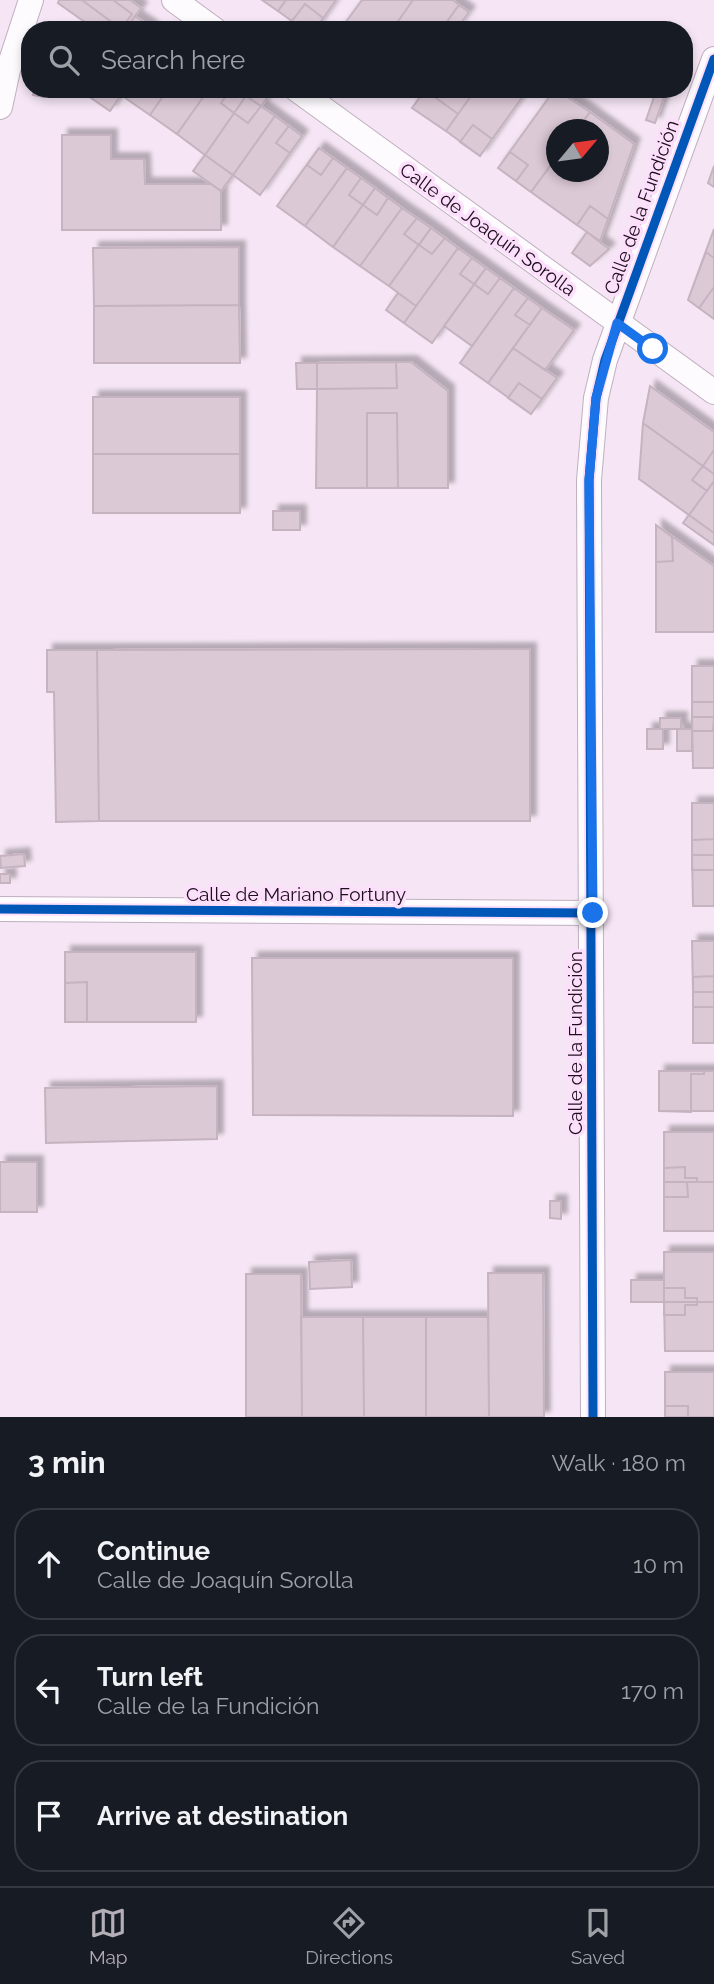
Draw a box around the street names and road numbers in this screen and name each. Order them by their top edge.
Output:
street label: Calle de la Fundición [599,117,683,297]
street label: Calle de Joaquín Sorolla [396,158,580,300]
street label: Calle de Mariano Fortuny [186,883,406,905]
street label: Calle de la Fundición [564,951,586,1135]

